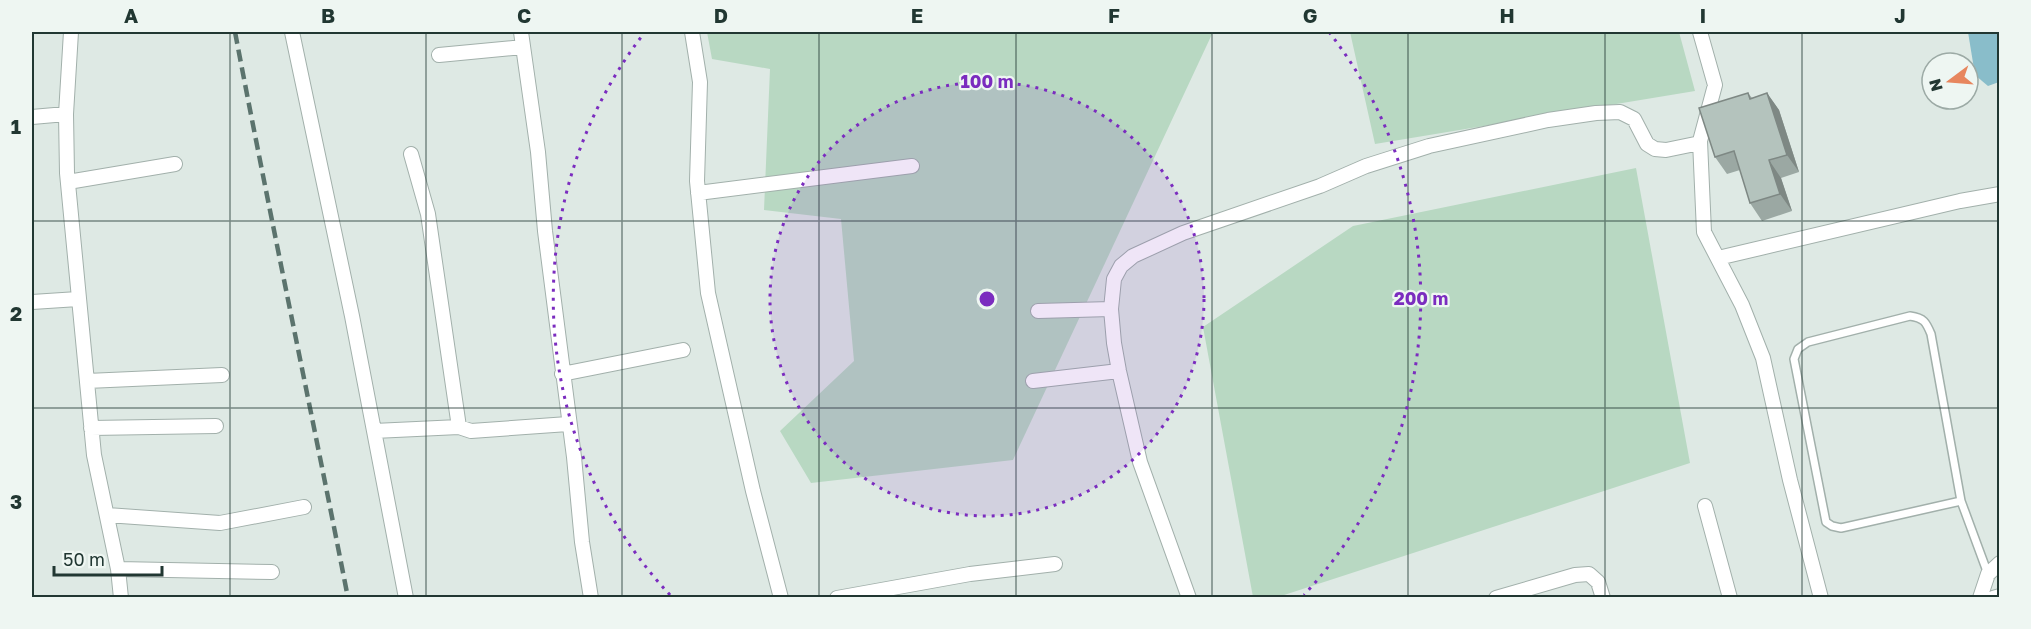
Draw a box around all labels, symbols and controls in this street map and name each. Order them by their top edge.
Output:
text: A [124,3,138,27]
text: B [321,3,335,27]
text: C [517,3,531,27]
text: D [714,3,728,27]
text: E [911,3,923,27]
text: F [1108,3,1120,27]
text: G [1303,3,1317,27]
text: H [1499,3,1515,27]
text: I [1700,3,1706,27]
text: J [1894,3,1906,27]
north arrow [1920,51,1980,111]
text: 100 m [961,70,1013,92]
text: N [1924,77,1947,94]
text: 1 [11,114,21,138]
text: 200 m [1394,287,1448,309]
centre of rings [977,289,997,309]
text: 2 [10,301,22,325]
text: 3 [10,489,22,513]
scale bar [54,539,162,577]
text: 50 m [63,548,105,570]

